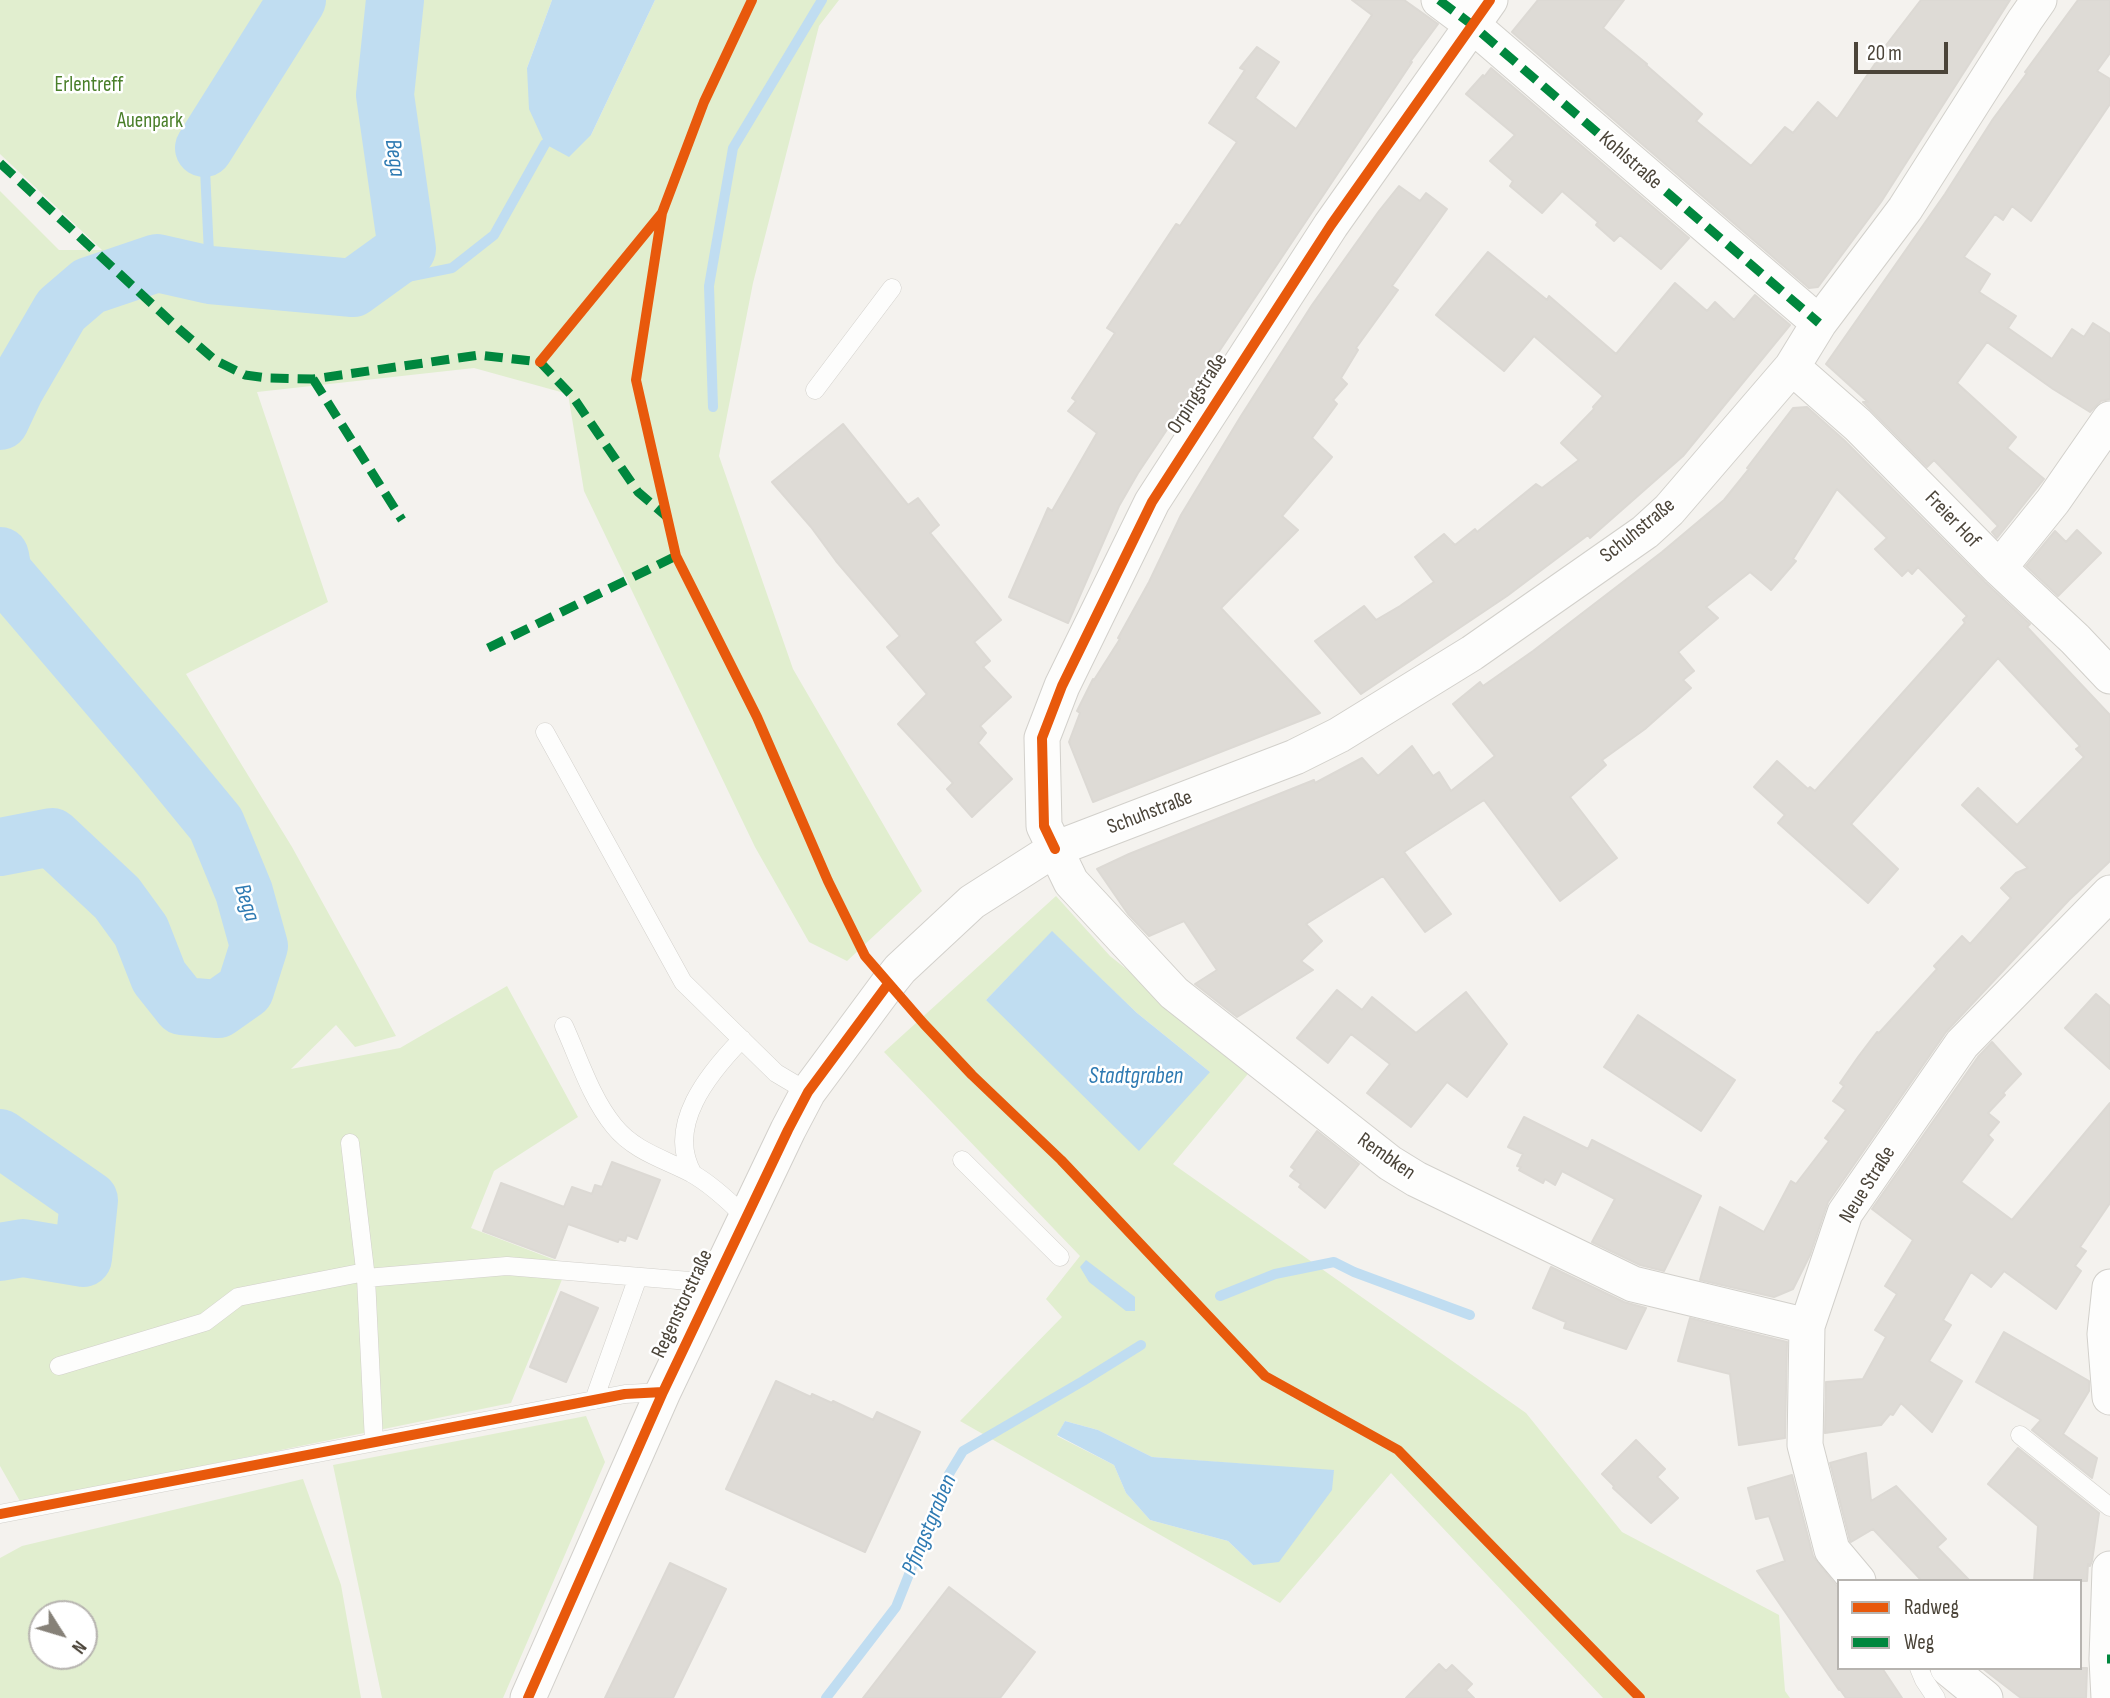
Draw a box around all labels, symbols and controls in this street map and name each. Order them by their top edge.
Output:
scale bar [1858,28,1952,72]
text: 20 m [1867,41,1902,66]
park label: Erlentreff [55,73,123,99]
park label: Auenpark [117,109,183,135]
street label: Kohlstraße [1593,127,1667,195]
water label: Bega [378,137,410,179]
street label: Orpingstraße [1163,349,1233,439]
street label: Freier Hof [1919,486,1985,554]
street label: Schuhstraße [1595,493,1681,569]
street label: Schuhstraße [1104,785,1196,841]
water label: Bega [227,881,265,925]
water label: Stadtgraben [1089,1063,1183,1091]
street label: Rembken [1352,1128,1420,1186]
street label: Neue Straße [1834,1142,1902,1228]
street label: Regenstorstraße [647,1246,719,1362]
water label: Pfingstgraben [897,1471,963,1579]
legend [1837,1579,2082,1670]
text: Radweg [1904,1595,1959,1620]
north arrow [28,1600,98,1670]
text: Weg [1904,1630,1934,1655]
text: N [66,1636,91,1658]

